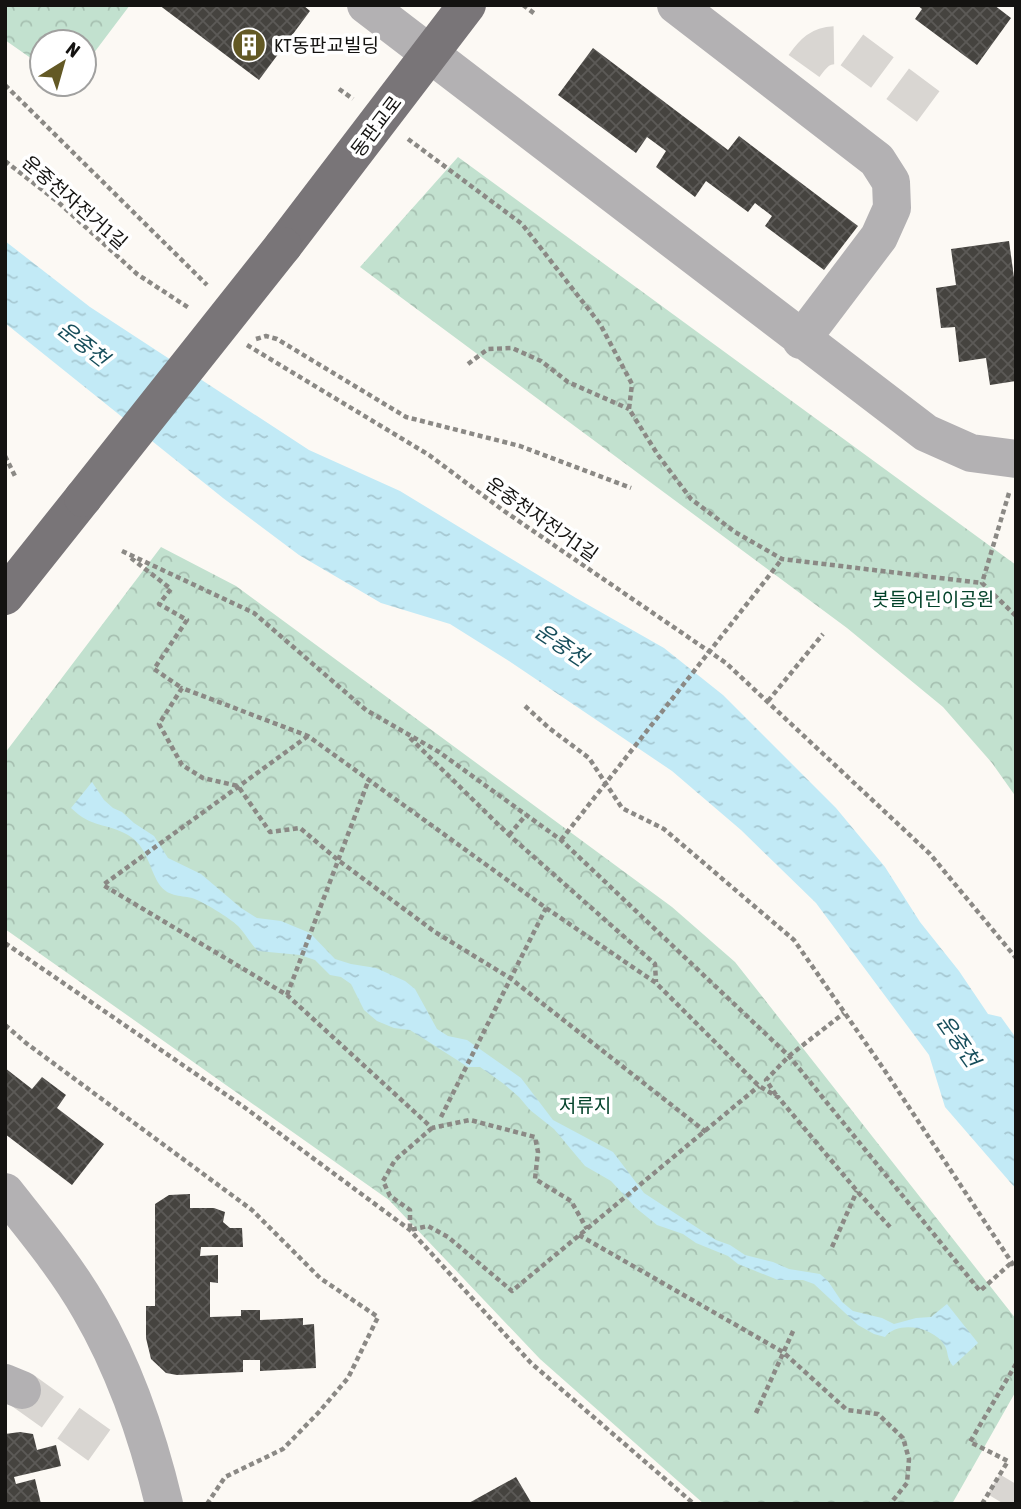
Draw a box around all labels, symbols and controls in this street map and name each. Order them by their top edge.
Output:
building icon: KT동판교빌딩 [230,26,268,64]
north arrow [28,28,98,98]
place label: KT동판교빌딩 [274,34,379,56]
text: N [62,37,84,62]
street label: 동판교로 [346,91,406,161]
street label: 운중천자전거1길 [18,151,132,253]
water label: 운중천 [53,316,116,372]
street label: 운중천자전거1길 [482,472,602,566]
park label: 봇들어린이공원 [872,588,994,610]
water label: 운중천 [531,618,595,672]
water label: 운중천 [932,1010,987,1073]
park label: 저류지 [559,1094,611,1116]

